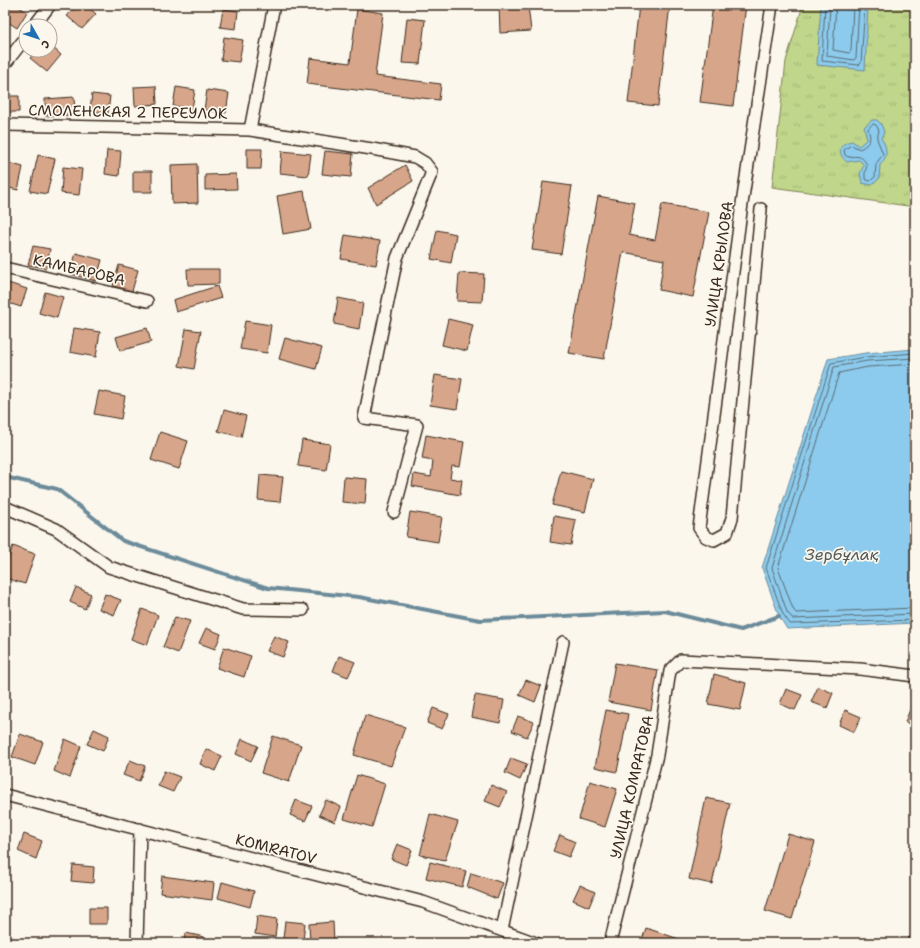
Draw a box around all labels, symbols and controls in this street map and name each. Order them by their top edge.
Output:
north arrow [18,18,58,58]
text: С [37,37,53,52]
street label: СМОЛЕНСКАЯ 2 ПЕРЕУЛОК [28,100,228,124]
street label: УЛИЦА КРЫЛОВА [700,200,738,328]
street label: КАМБАРОВА [31,250,127,290]
water label: Зербұлақ [805,544,879,565]
street label: УЛИЦА КОМРАТОВА [606,713,658,861]
street label: KOMRATOV [233,829,319,869]

